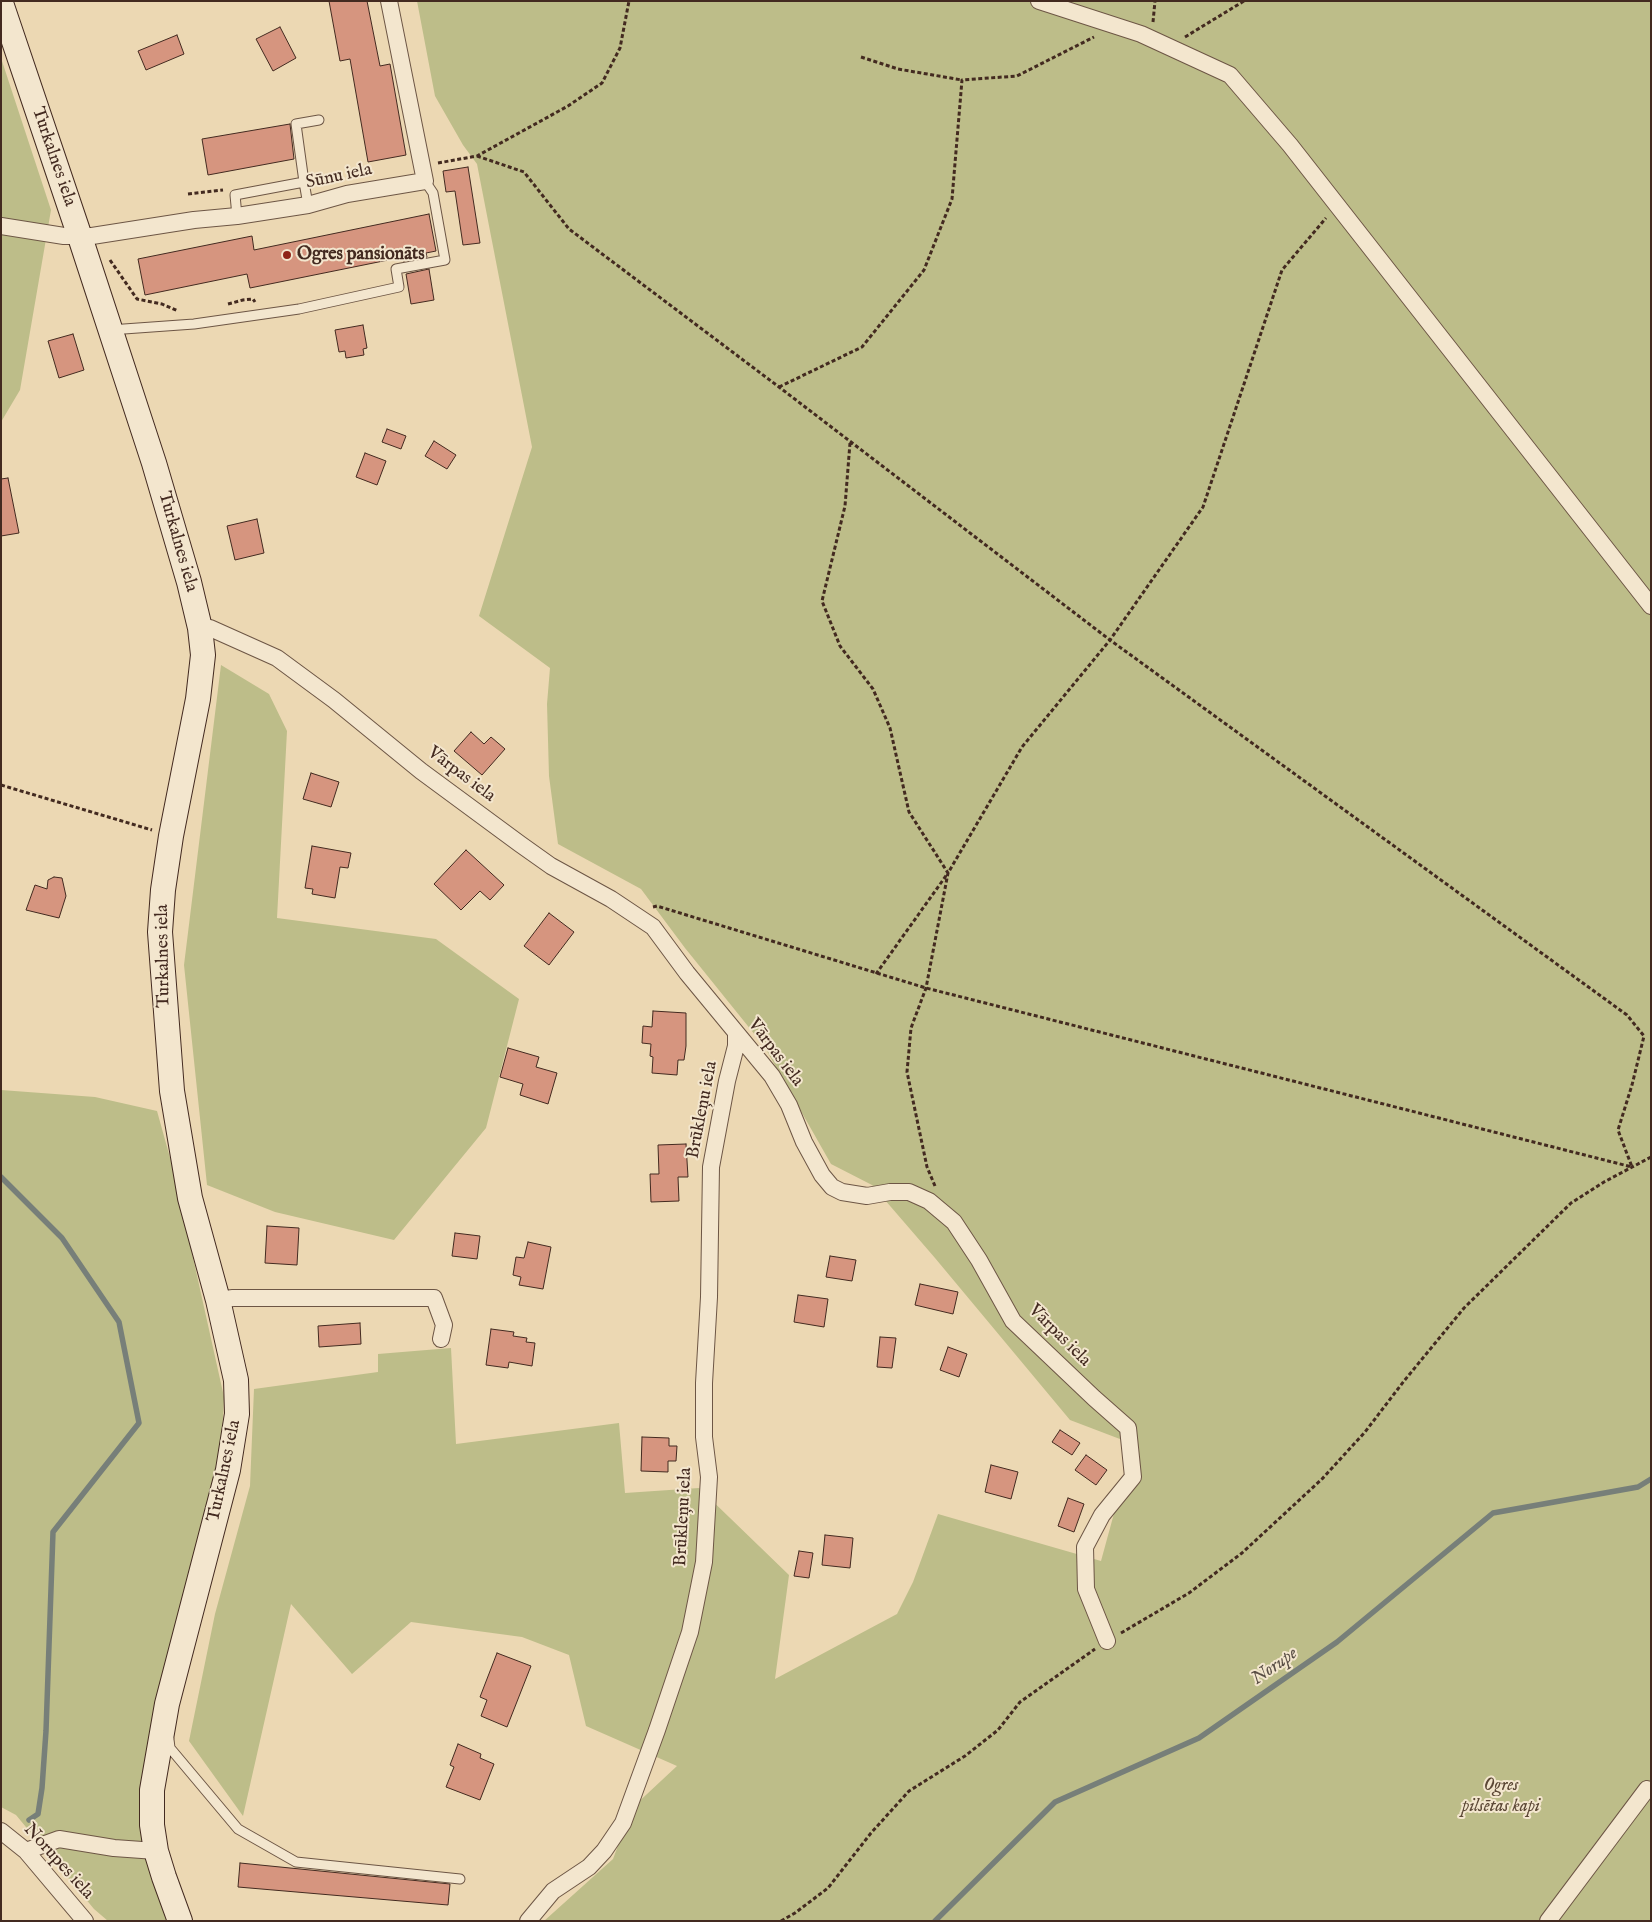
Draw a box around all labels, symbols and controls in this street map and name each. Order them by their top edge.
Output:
street label: Turkalnes iela [26,105,80,209]
street label: Sūnu iela [304,159,374,195]
place label: Ogres pansionāts [297,244,424,266]
marker: Ogres pansionāts [281,249,293,261]
street label: Turkalnes iela [152,489,202,595]
street label: Vārpas iela [423,742,499,808]
street label: Turkalnes iela [152,904,176,1008]
street label: Vārpas iela [742,1015,808,1091]
street label: Brūkleņu iela [683,1059,723,1161]
street label: Vārpas iela [1023,1300,1095,1372]
street label: Turkalnes iela [204,1418,246,1524]
street label: Brūkleņu iela [671,1467,697,1567]
water label: Norupe [1247,1643,1303,1691]
park label: Ogres pilsētas kapi [1462,1775,1540,1818]
street label: Norupes iela [18,1820,98,1904]

